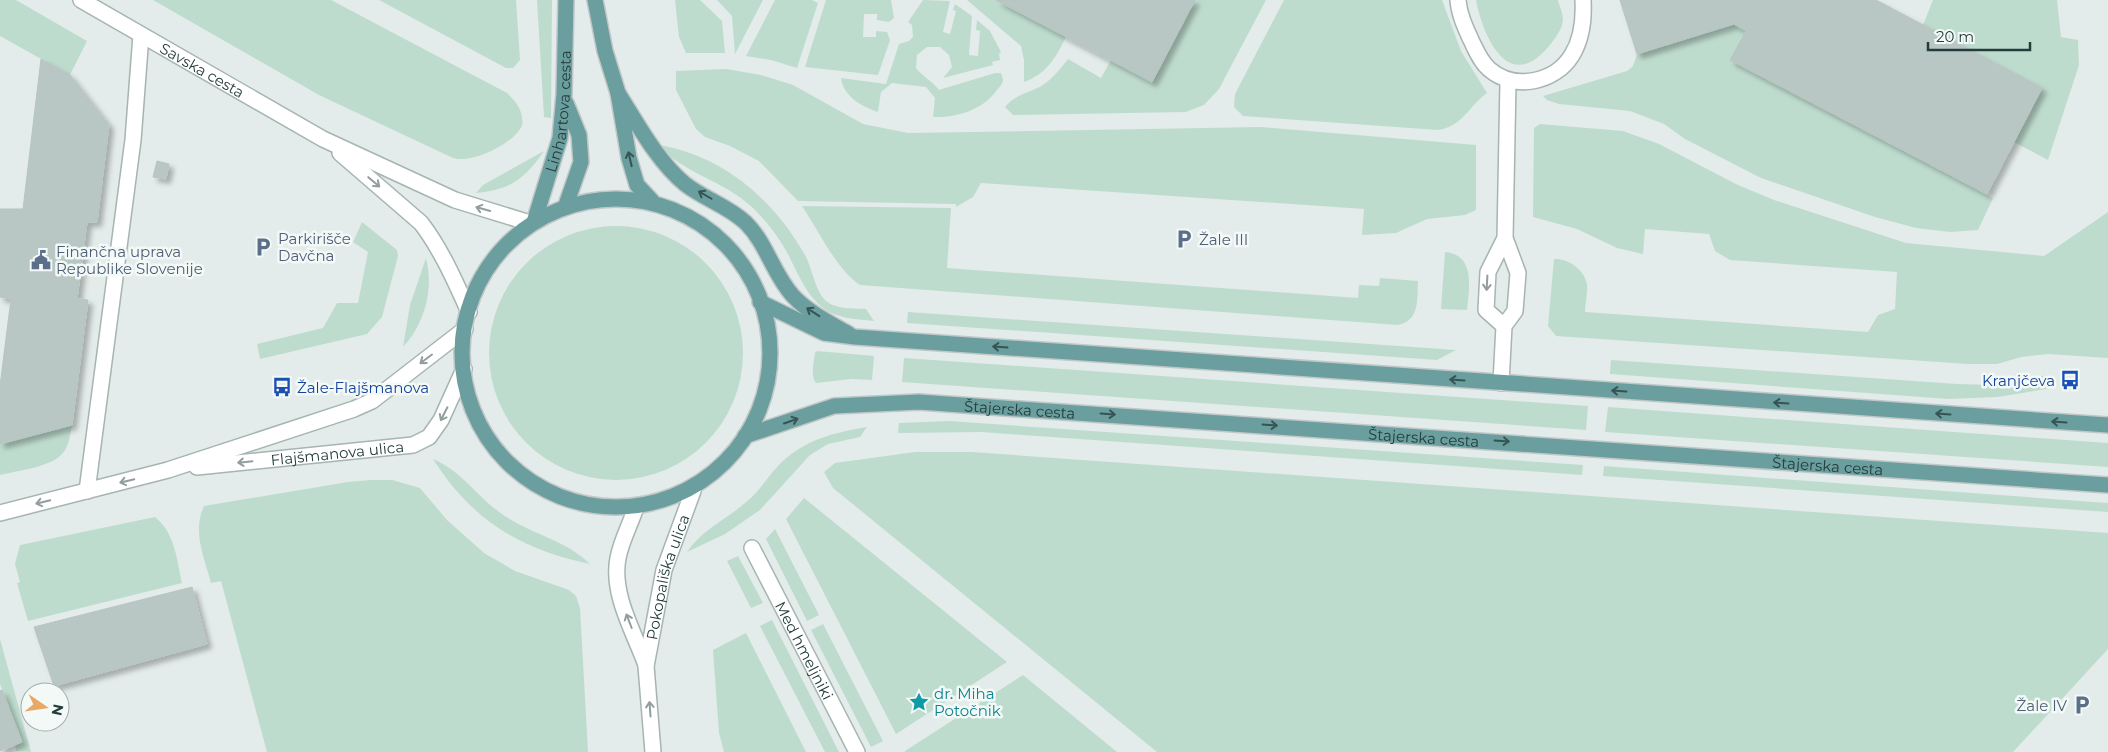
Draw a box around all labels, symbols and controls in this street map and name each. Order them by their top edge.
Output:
scale bar [1928,20,2030,52]
text: 20 m [1936,27,1974,46]
street label: Savska cesta [157,38,248,101]
street label: Linhartova cesta [540,50,574,175]
one-way arrow [625,152,634,168]
one-way arrow [367,176,380,187]
one-way arrow [698,190,713,200]
one-way arrow [476,203,492,213]
parking icon: Žale III [1173,228,1195,250]
place label: Parkirišče Davčna [278,229,351,265]
place label: Žale III [1199,230,1248,249]
parking icon: Parkirišče Davčna [252,236,274,258]
place label: Finančna uprava Republike Slovenije [56,242,203,278]
public building icon: Finančna uprava Republike Slovenije [30,249,52,271]
one-way arrow [1483,274,1492,290]
one-way arrow [807,306,821,316]
one-way arrow [992,343,1008,352]
one-way arrow [419,354,433,364]
bus stop icon: Kranjčeva [2059,369,2081,391]
place label: Kranjčeva [1982,371,2055,390]
one-way arrow [1449,375,1465,384]
bus stop icon: Žale-Flajšmanova [271,376,293,398]
place label: Žale-Flajšmanova [297,378,429,397]
one-way arrow [1611,387,1627,396]
street label: Štajerska cesta [964,396,1076,422]
one-way arrow [1773,398,1789,407]
one-way arrow [439,406,449,421]
one-way arrow [1935,409,1951,419]
one-way arrow [1100,410,1116,419]
one-way arrow [783,415,799,425]
one-way arrow [2052,417,2068,427]
one-way arrow [1262,421,1278,430]
street label: Štajerska cesta [1368,424,1480,451]
street label: Flajšmanova ulica [270,436,405,469]
one-way arrow [1494,437,1510,446]
street label: Štajerska cesta [1772,452,1884,479]
one-way arrow [237,458,253,467]
one-way arrow [120,477,136,486]
one-way arrow [36,498,52,507]
street label: Pokopališka ulica [642,511,693,641]
street label: Med hmeljniki [771,598,838,703]
one-way arrow [624,614,633,629]
north arrow [20,682,70,732]
place label: dr. Miha Potočnik [934,684,1001,720]
place icon: dr. Miha Potočnik [908,691,930,713]
parking icon: Žale IV [2071,694,2093,716]
place label: Žale IV [2017,696,2068,715]
one-way arrow [645,701,654,717]
text: N [48,702,68,717]

